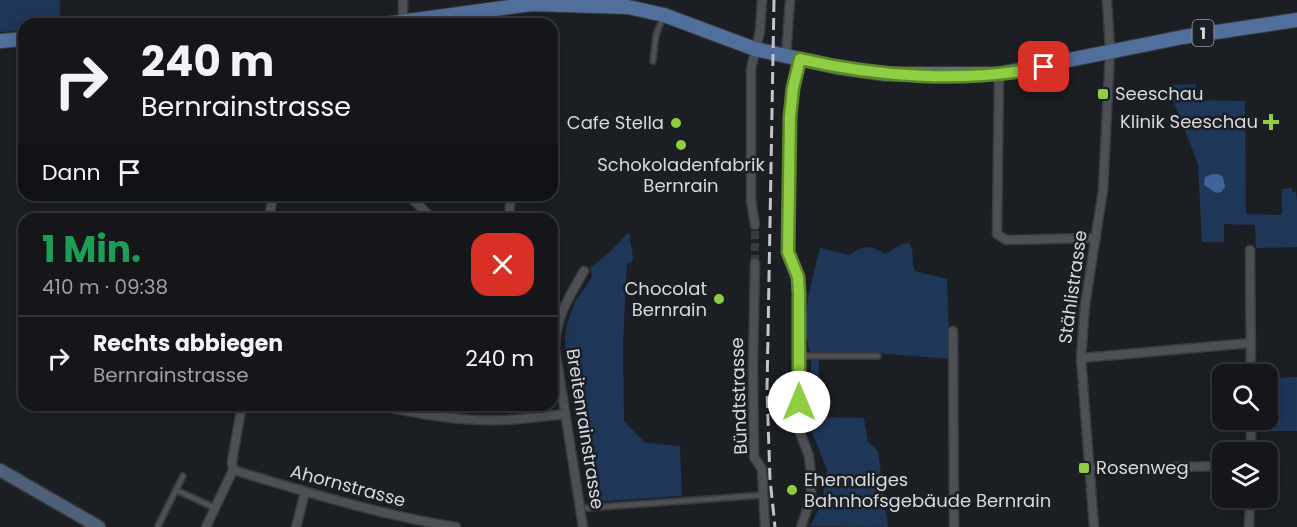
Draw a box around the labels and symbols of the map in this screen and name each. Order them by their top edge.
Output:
road number: 1 [1192,20,1214,46]
pin [1018,41,1069,92]
place label: Seeschau [1115,81,1203,106]
marker: Seeschau [1096,87,1110,101]
place label: Klinik Seeschau [1120,109,1258,134]
place label: Cafe Stella [567,110,664,135]
marker: Klinik Seeschau [1262,113,1280,131]
marker: Cafe Stella [669,116,683,130]
marker: Schokoladenfabrik Bernrain [674,138,688,152]
place label: Schokoladenfabrik Bernrain [597,152,765,198]
street label: Stählistrasse [1052,229,1093,345]
place label: Chocolat Bernrain [624,276,707,322]
marker: Chocolat Bernrain [712,292,726,306]
street label: Bündtstrasse [724,337,753,455]
street label: Breitenrainstrasse [560,347,611,511]
position arrow [767,370,831,434]
place label: Rosenweg [1096,455,1189,480]
street label: Ahornstrasse [288,458,408,513]
marker: Rosenweg [1077,461,1091,475]
place label: Ehemaliges Bahnhofsgebäude Bernrain [804,467,1051,513]
marker: Ehemaliges Bahnhofsgebäude Bernrain [785,483,799,497]

